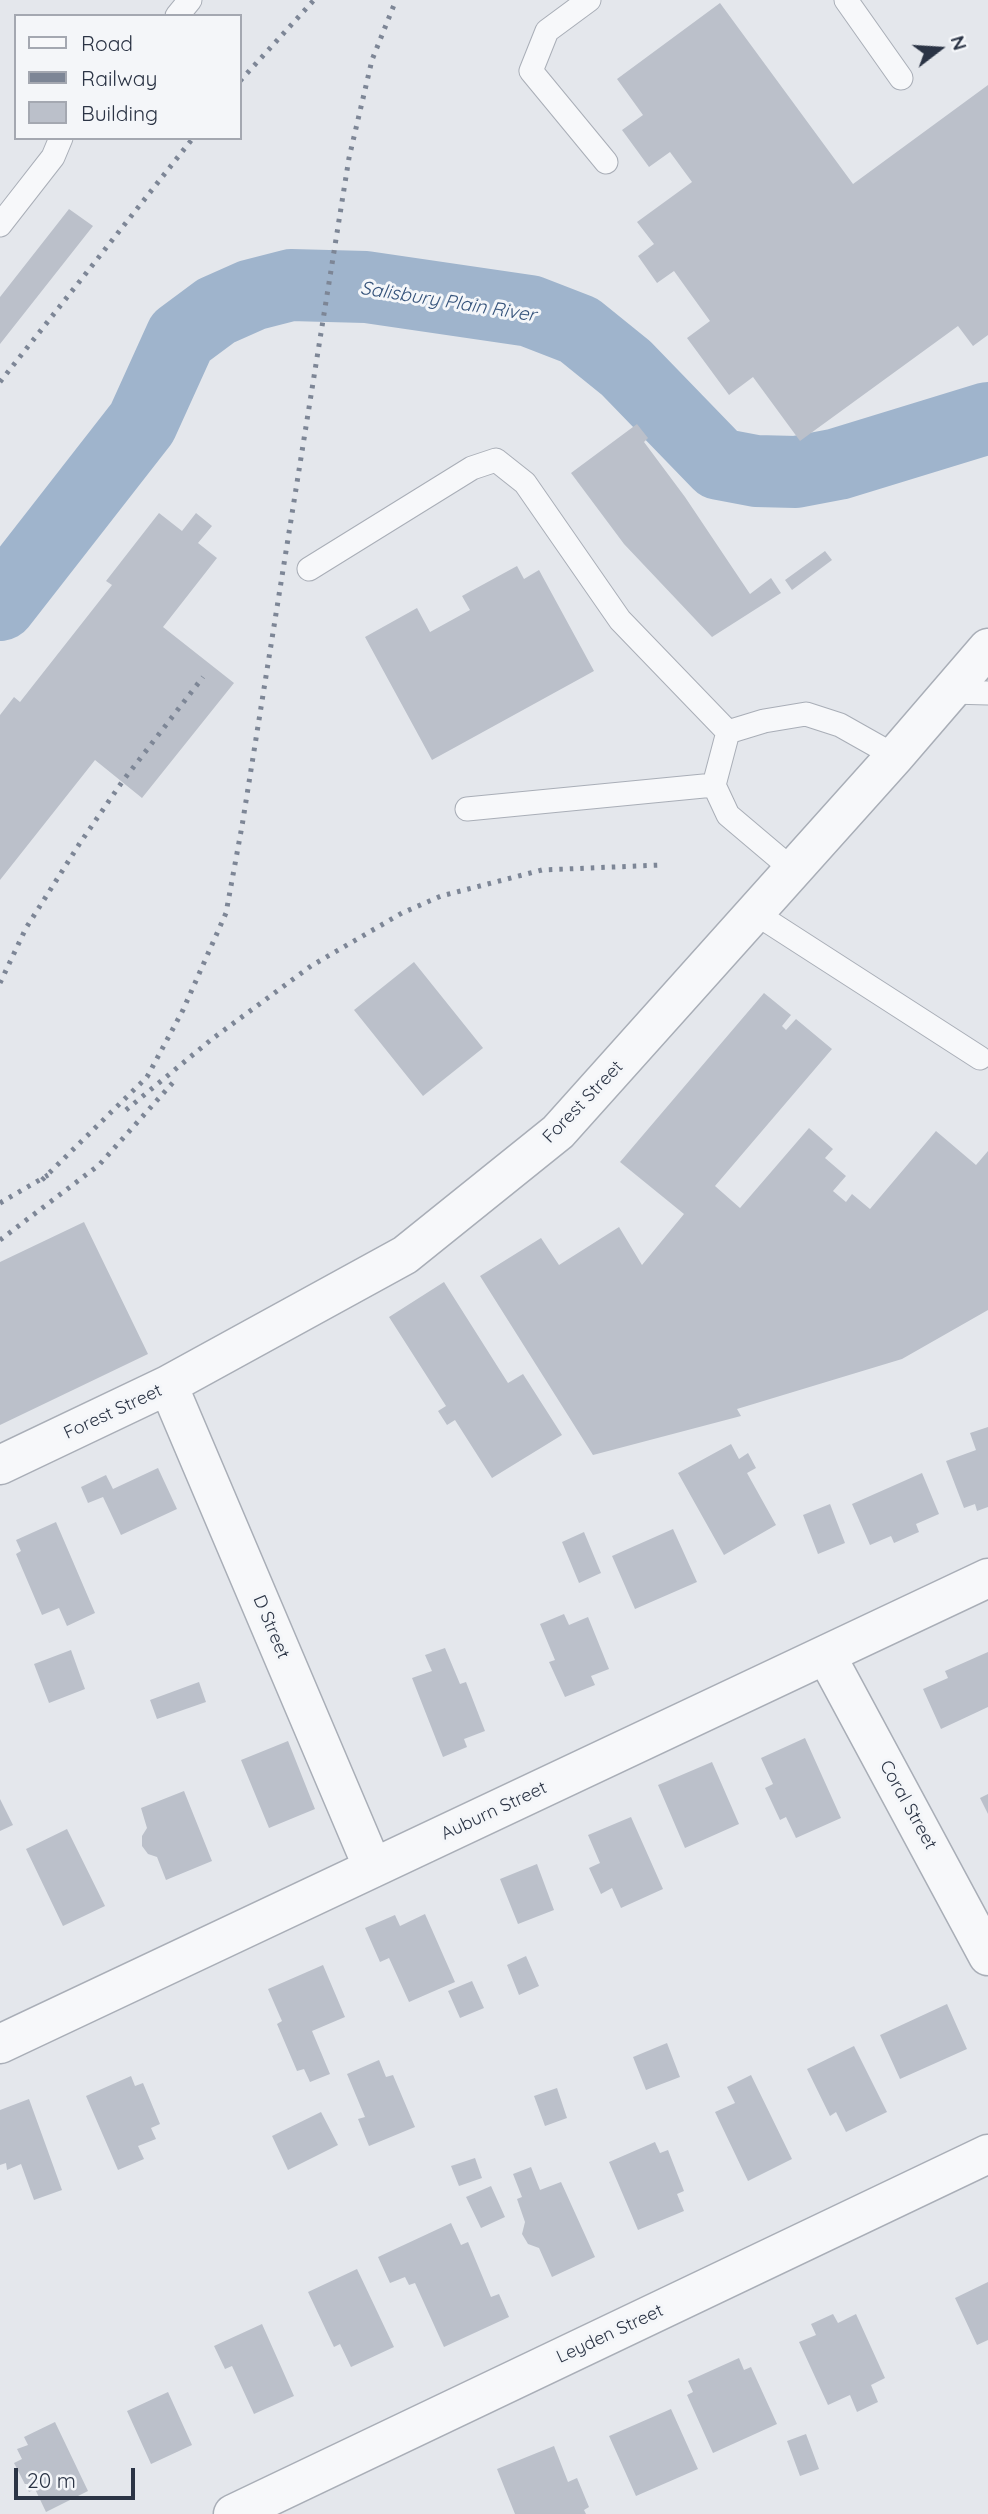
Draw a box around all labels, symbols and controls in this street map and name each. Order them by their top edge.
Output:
legend [14,14,242,140]
north arrow [904,14,974,84]
text: Road [81,30,133,56]
text: N [946,33,973,53]
text: Railway [81,65,157,91]
text: Building [81,100,158,126]
water label: Salisbury Plain River [359,277,537,327]
street label: Forest Street [538,1056,628,1148]
street label: Forest Street [60,1380,166,1444]
street label: D Street [248,1592,294,1662]
street label: Coral Street [875,1757,941,1853]
street label: Auburn Street [438,1777,550,1845]
street label: Leyden Street [553,2300,667,2368]
scale bar [18,2454,138,2498]
text: 20 m [27,2467,76,2493]

